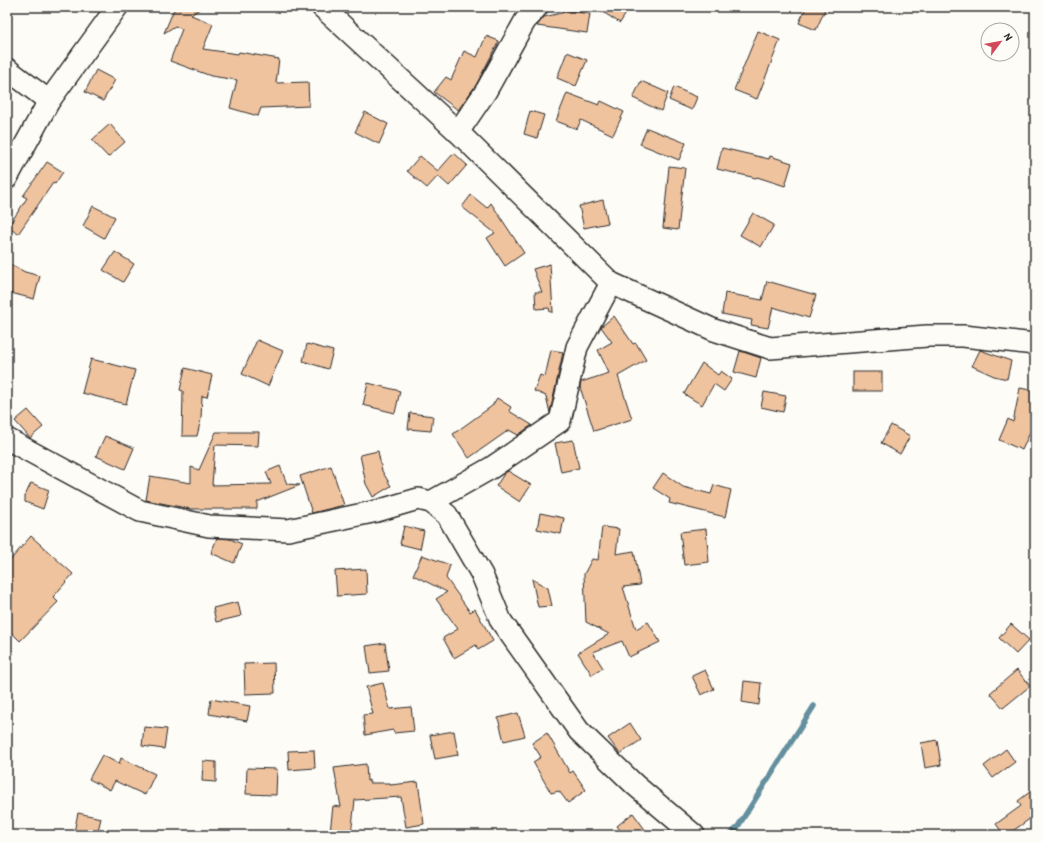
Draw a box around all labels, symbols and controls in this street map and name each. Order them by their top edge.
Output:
north arrow [980,22,1020,62]
text: N [1001,31,1016,43]

